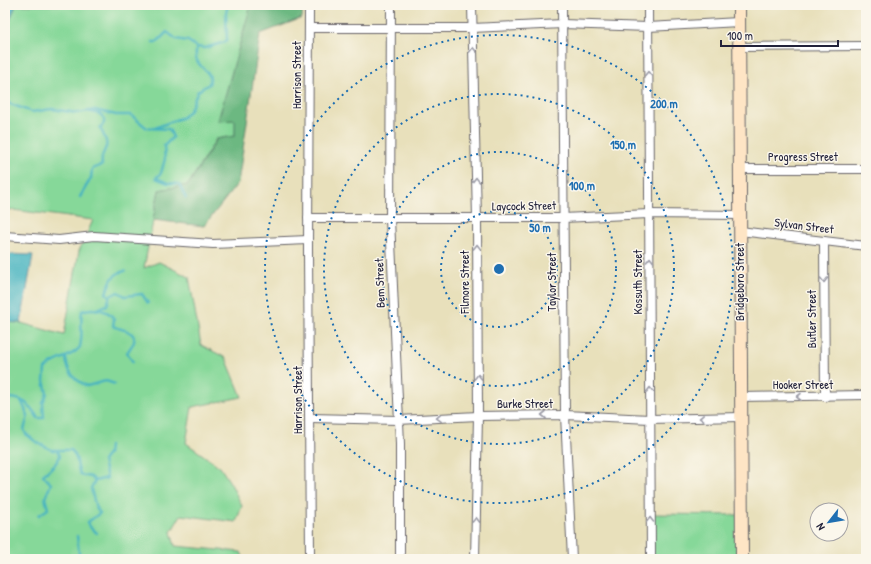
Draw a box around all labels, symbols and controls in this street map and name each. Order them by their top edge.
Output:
scale bar [721,22,838,48]
text: 100 m [727,27,753,44]
street label: Harrison Street [288,40,305,109]
one-way arrow [469,47,477,53]
one-way arrow [644,71,652,77]
text: 200 m [650,95,678,112]
text: 150 m [610,136,636,153]
street label: Progress Street [768,148,839,165]
one-way arrow [472,177,480,183]
text: 100 m [569,177,595,194]
street label: Laycock Street [492,196,557,215]
street label: Sylvan Street [774,213,835,238]
text: 50 m [529,219,551,236]
street label: Bridgeboro Street [731,242,748,321]
one-way arrow [473,244,481,250]
street label: Filmore Street [456,249,473,315]
street label: Kossuth Street [629,249,646,315]
street label: Taylor Street [543,252,560,311]
street label: Bem Street [370,257,389,308]
one-way arrow [646,257,654,263]
centre of rings [492,262,506,276]
one-way arrow [820,277,828,283]
street label: Butler Street [803,289,820,348]
street label: Harrison Street [289,365,306,434]
one-way arrow [474,374,482,380]
street label: Hooker Street [773,376,834,393]
one-way arrow [646,387,654,393]
one-way arrow [796,393,802,401]
street label: Burke Street [497,395,554,412]
one-way arrow [541,411,547,419]
one-way arrow [436,413,442,422]
one-way arrow [699,414,705,422]
north arrow [809,502,849,542]
one-way arrow [472,517,480,523]
one-way arrow [646,517,654,523]
text: N [813,521,828,533]

